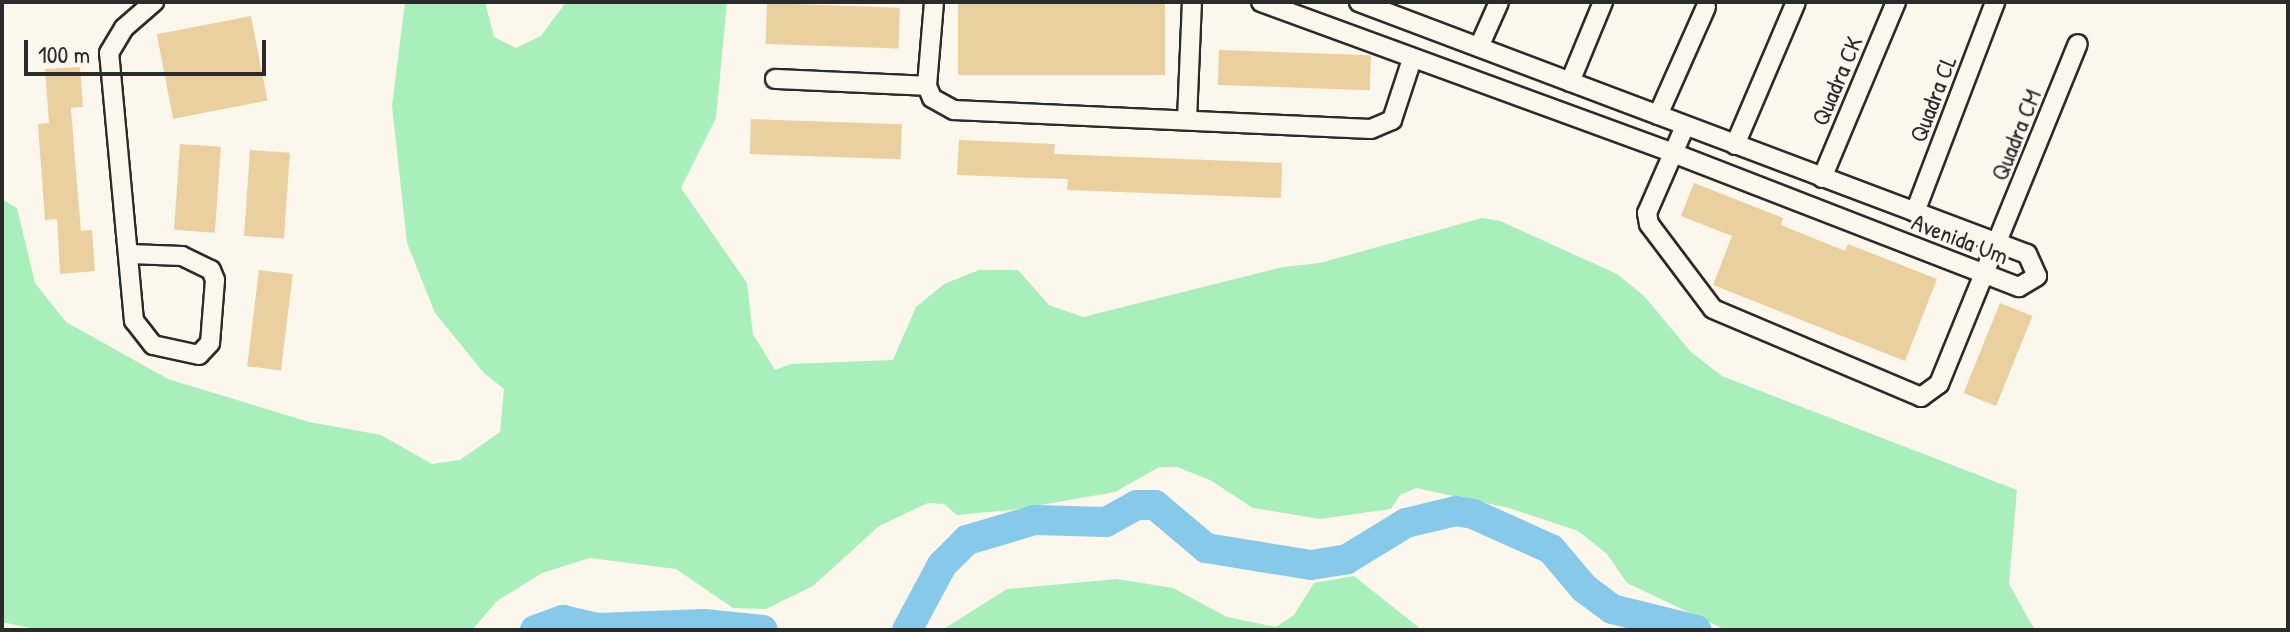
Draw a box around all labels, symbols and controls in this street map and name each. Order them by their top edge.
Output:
scale bar [28,24,270,74]
street label: Quadra CK [1805,32,1869,130]
text: 100 m [38,38,90,70]
street label: Quadra CL [1903,52,1963,146]
street label: Quadra CM [1985,85,2047,185]
street label: Avenida Um [1908,207,2012,271]

